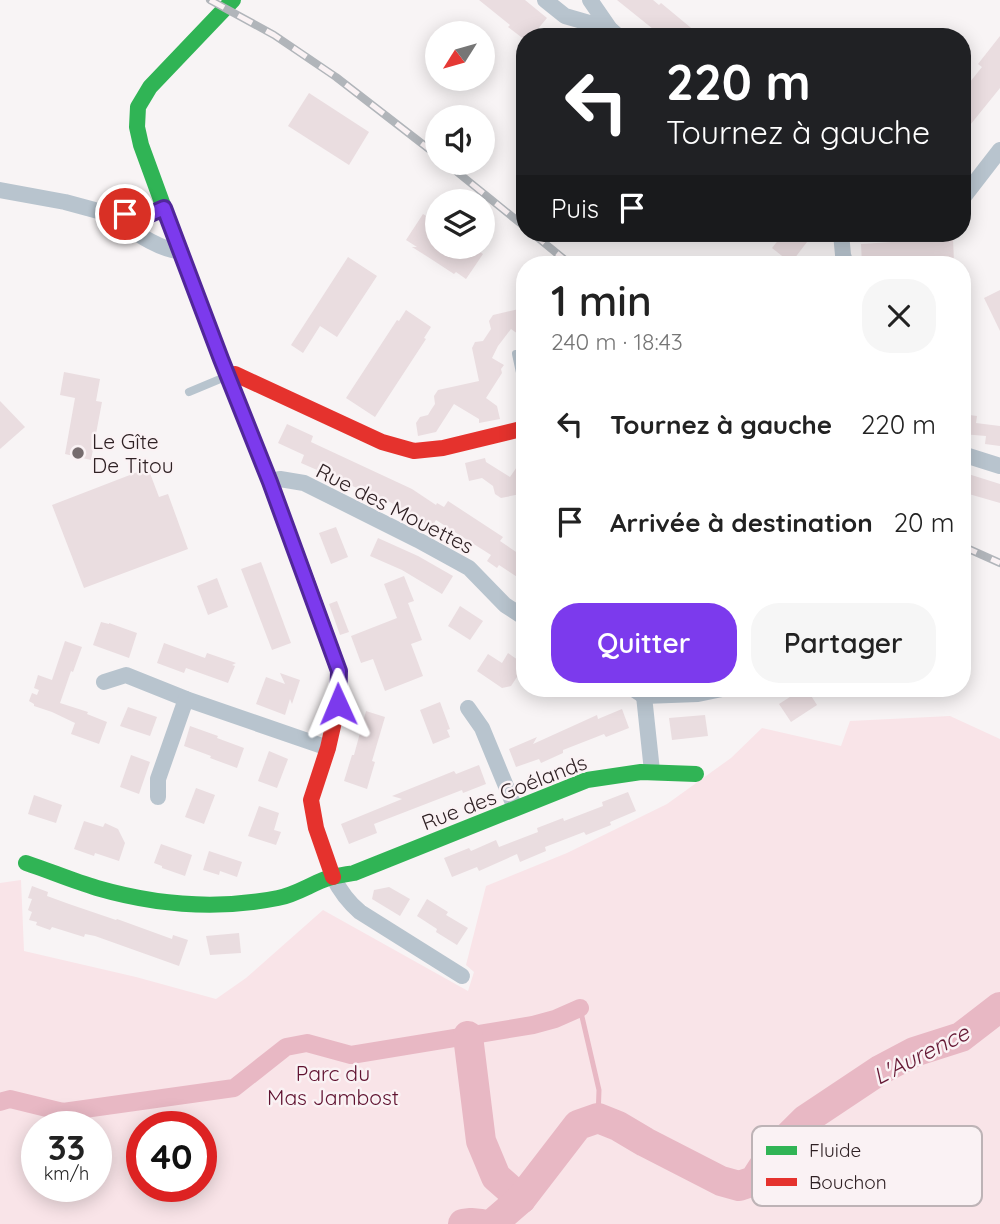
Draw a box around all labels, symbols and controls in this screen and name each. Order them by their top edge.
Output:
north arrow [425,21,495,91]
map controls [425,21,495,259]
text: 220 m [666,51,811,112]
icon: left [551,56,642,147]
button: sound [425,105,495,175]
text: Tournez à gauche [666,112,930,152]
pin [95,184,155,244]
button: layers [425,189,495,259]
icon: arrive [613,189,651,227]
text: Puis [551,192,599,225]
icon: arrive [106,195,144,233]
text: 1 min [551,274,652,327]
button: close [862,279,936,353]
text: 240 m · 18:43 [551,327,683,356]
icon: left [551,405,589,443]
text: Tournez à gauche [610,408,832,441]
text: 220 m [861,408,936,441]
place label: Le Gîte De Titou [92,428,174,478]
marker: Le Gîte De Titou [70,445,86,461]
street label: Rue des Mouettes [312,457,478,559]
icon: arrive [551,503,589,541]
text: Arrivée à destination [610,506,873,539]
text: 20 m [894,506,954,539]
button: Quitter [551,603,737,683]
button: Partager [751,603,936,683]
position arrow [301,667,375,741]
street label: Rue des Goélands [418,749,590,835]
water label: L'Aurence [868,1017,975,1091]
park label: Parc du Mas Jambost [267,1060,399,1110]
speed limit sign: 40 [126,1111,217,1202]
text: 33 [48,1125,85,1169]
legend [752,1126,982,1206]
text: Fluide [809,1138,861,1162]
text: km/h [44,1162,89,1185]
text: Bouchon [809,1170,887,1194]

